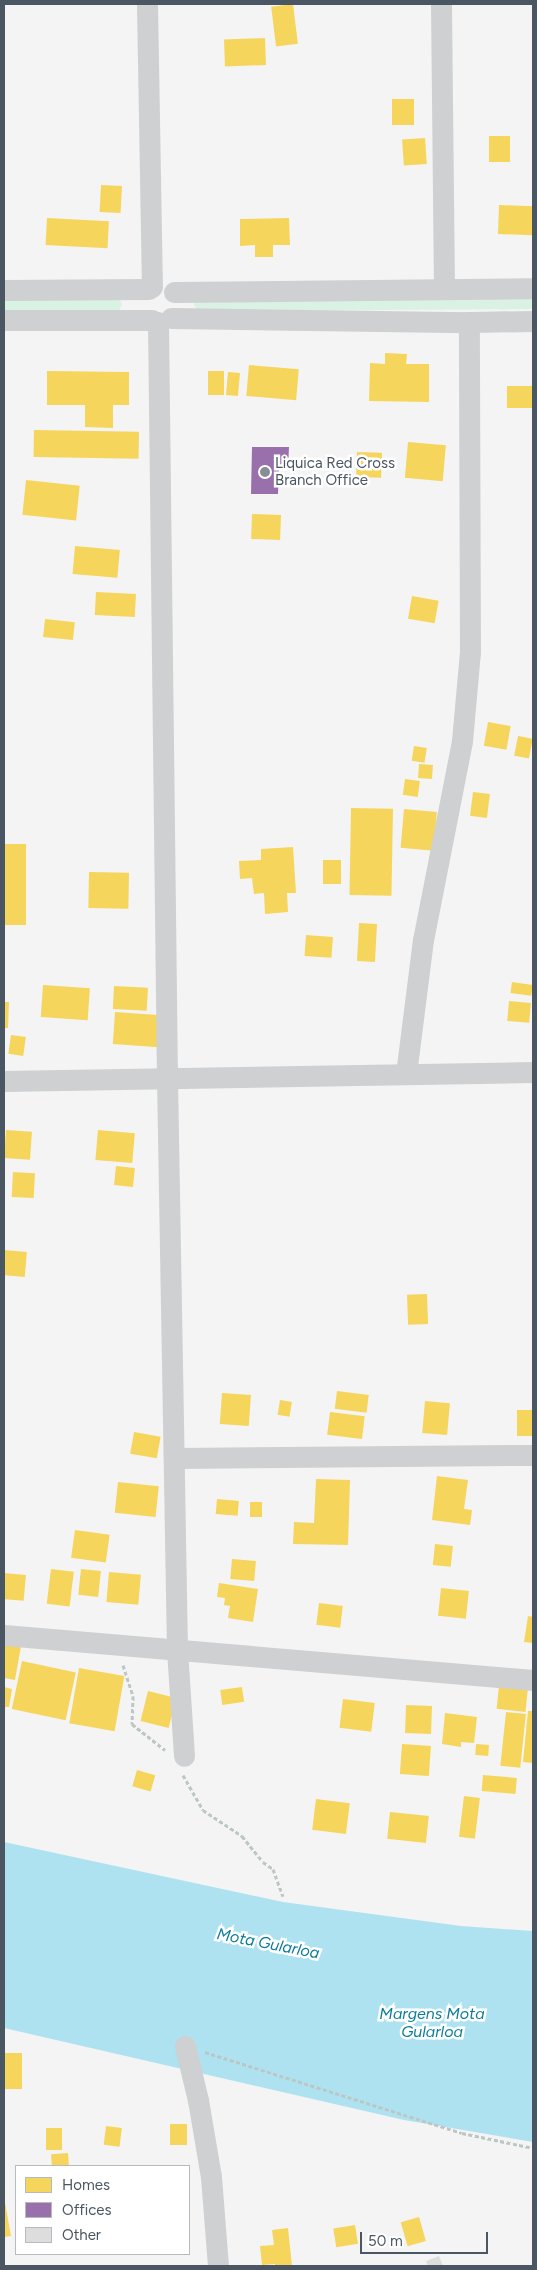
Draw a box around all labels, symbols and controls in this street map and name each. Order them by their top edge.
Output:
place label: Liquica Red Cross Branch Office [275,454,395,489]
marker: Liquica Red Cross Branch Office [259,466,271,478]
water label: Mota Gularloa [215,1925,321,1963]
water label: Margens Mota Gularloa [379,2004,485,2042]
legend [15,2165,190,2255]
text: Homes [62,2176,110,2194]
text: Offices [62,2201,112,2219]
scale bar [362,2222,490,2254]
text: Other [62,2226,101,2244]
text: 50 m [368,2232,403,2250]

